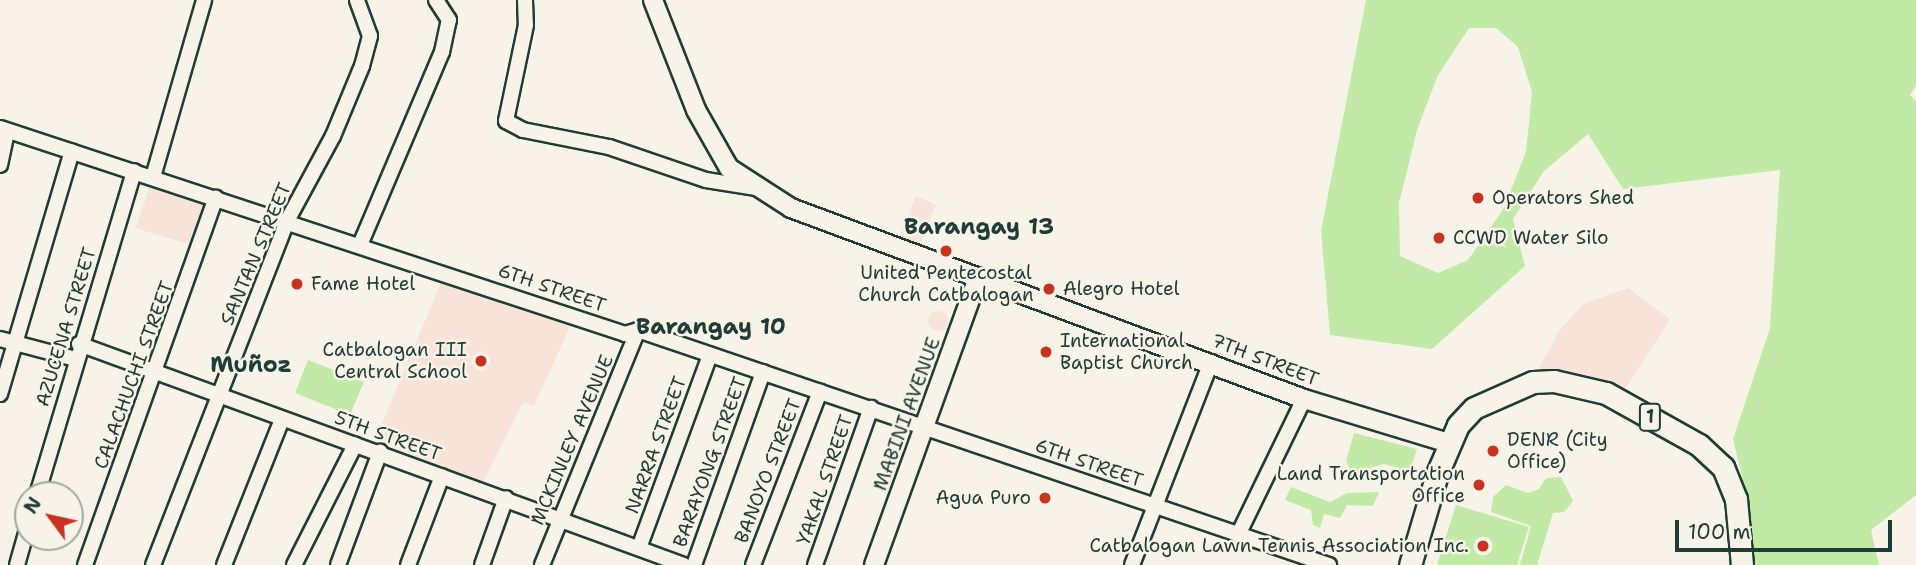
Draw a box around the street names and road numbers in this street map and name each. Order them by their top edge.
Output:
street label: SANTAN STREET [216,179,296,329]
street label: AZUCENA STREET [31,245,101,409]
street label: 6TH STREET [495,259,609,317]
street label: CALACHUCHI STREET [89,278,179,472]
street label: 7TH STREET [1208,329,1322,391]
street label: MABINI AVENUE [869,334,945,494]
street label: MCKINLEY AVENUE [526,351,618,529]
street label: NARRA STREET [621,373,691,517]
street label: BARAYONG STREET [669,374,751,550]
street label: BANOYO STREET [730,396,806,546]
road number: 1 [1638,402,1662,432]
street label: 5TH STREET [331,406,445,466]
street label: YAKAL STREET [792,412,858,548]
street label: 6TH STREET [1032,434,1146,492]

